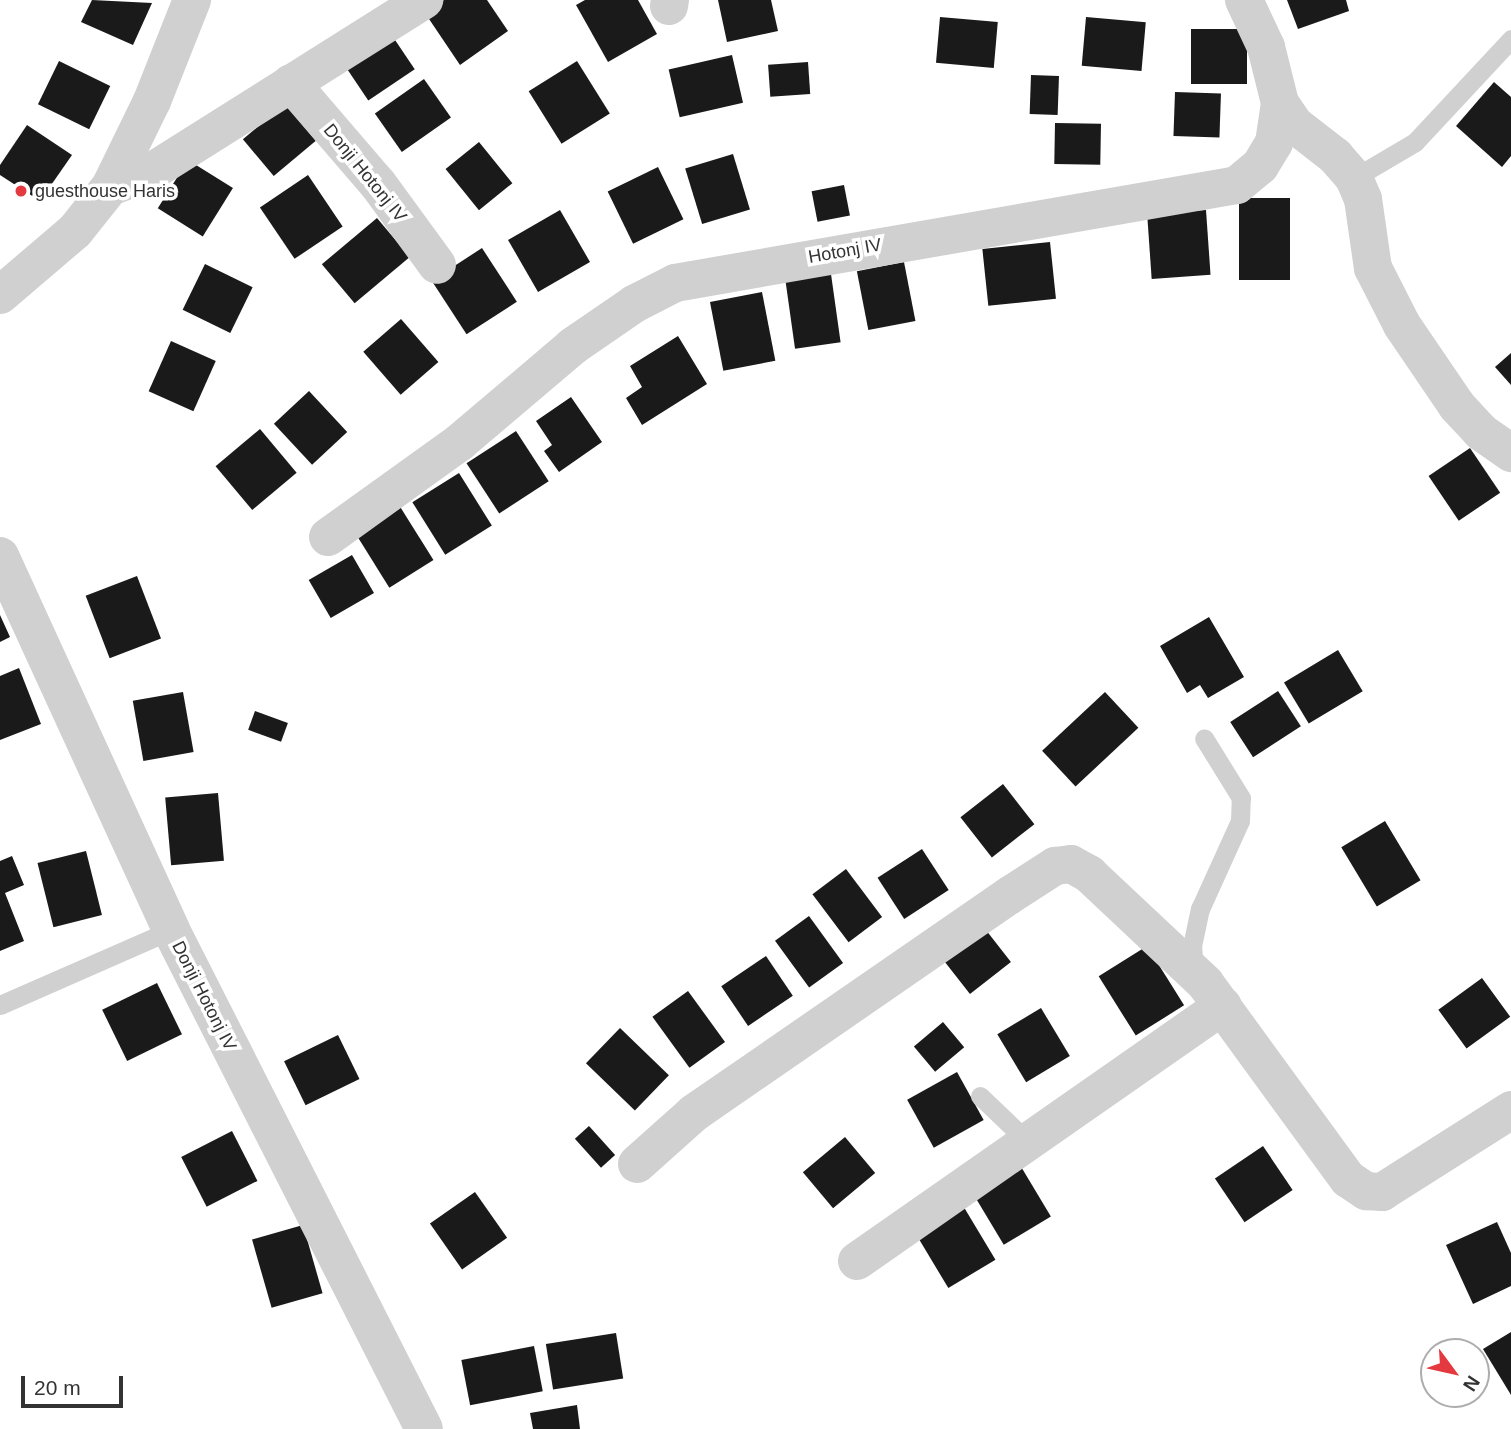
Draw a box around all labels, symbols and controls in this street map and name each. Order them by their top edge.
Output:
street label: Donji Hotonj IV [319,120,411,226]
place label: guesthouse Haris [35,180,175,202]
marker: guesthouse Haris [13,183,29,199]
street label: Hotonj IV [807,234,883,268]
street label: Donji Hotonj IV [167,938,241,1054]
north arrow [1420,1338,1490,1408]
scale bar [24,1362,126,1406]
text: N [1459,1372,1484,1395]
text: 20 m [34,1376,81,1399]

